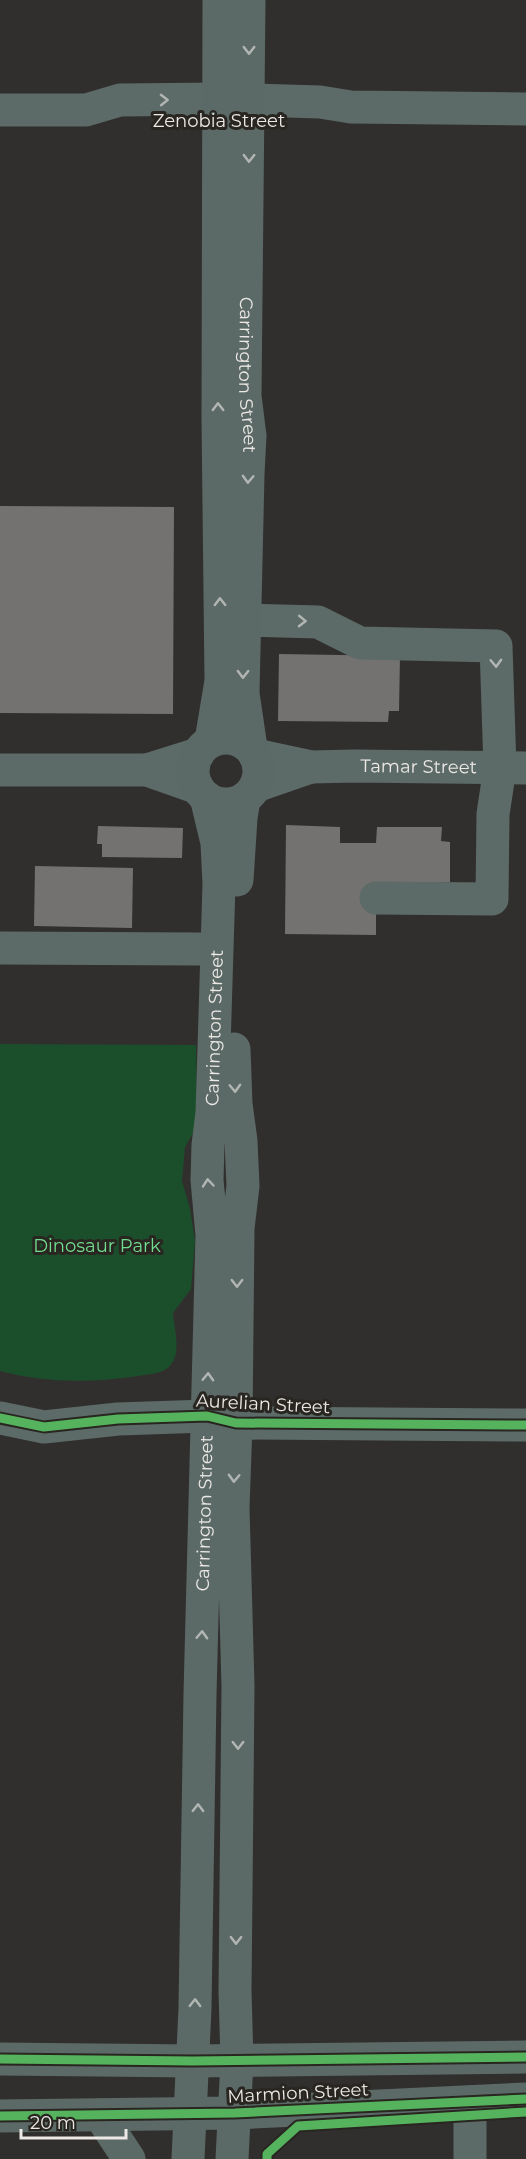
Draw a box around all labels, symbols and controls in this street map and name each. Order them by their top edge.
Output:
one-way arrow [243,45,255,54]
one-way arrow [159,93,168,106]
street label: Zenobia Street [153,110,285,132]
one-way arrow [243,154,255,163]
street label: Carrington Street [234,297,261,453]
one-way arrow [212,402,224,411]
one-way arrow [241,474,254,483]
one-way arrow [214,597,226,606]
one-way arrow [298,615,307,627]
one-way arrow [490,659,503,668]
one-way arrow [237,669,249,678]
street label: Tamar Street [360,755,477,778]
street label: Carrington Street [201,949,228,1106]
one-way arrow [229,1084,241,1093]
one-way arrow [202,1178,215,1187]
park label: Dinosaur Park [33,1235,161,1257]
one-way arrow [231,1278,244,1287]
one-way arrow [202,1373,214,1382]
street label: Aurelian Street [195,1390,331,1418]
street label: Carrington Street [192,1435,218,1592]
one-way arrow [228,1473,241,1482]
one-way arrow [195,1631,208,1640]
one-way arrow [232,1740,244,1749]
one-way arrow [192,1803,205,1812]
one-way arrow [230,1935,242,1944]
one-way arrow [189,1998,201,2007]
street label: Marmion Street [227,2078,369,2108]
scale bar [21,2102,126,2140]
text: 20 m [30,2112,76,2134]

